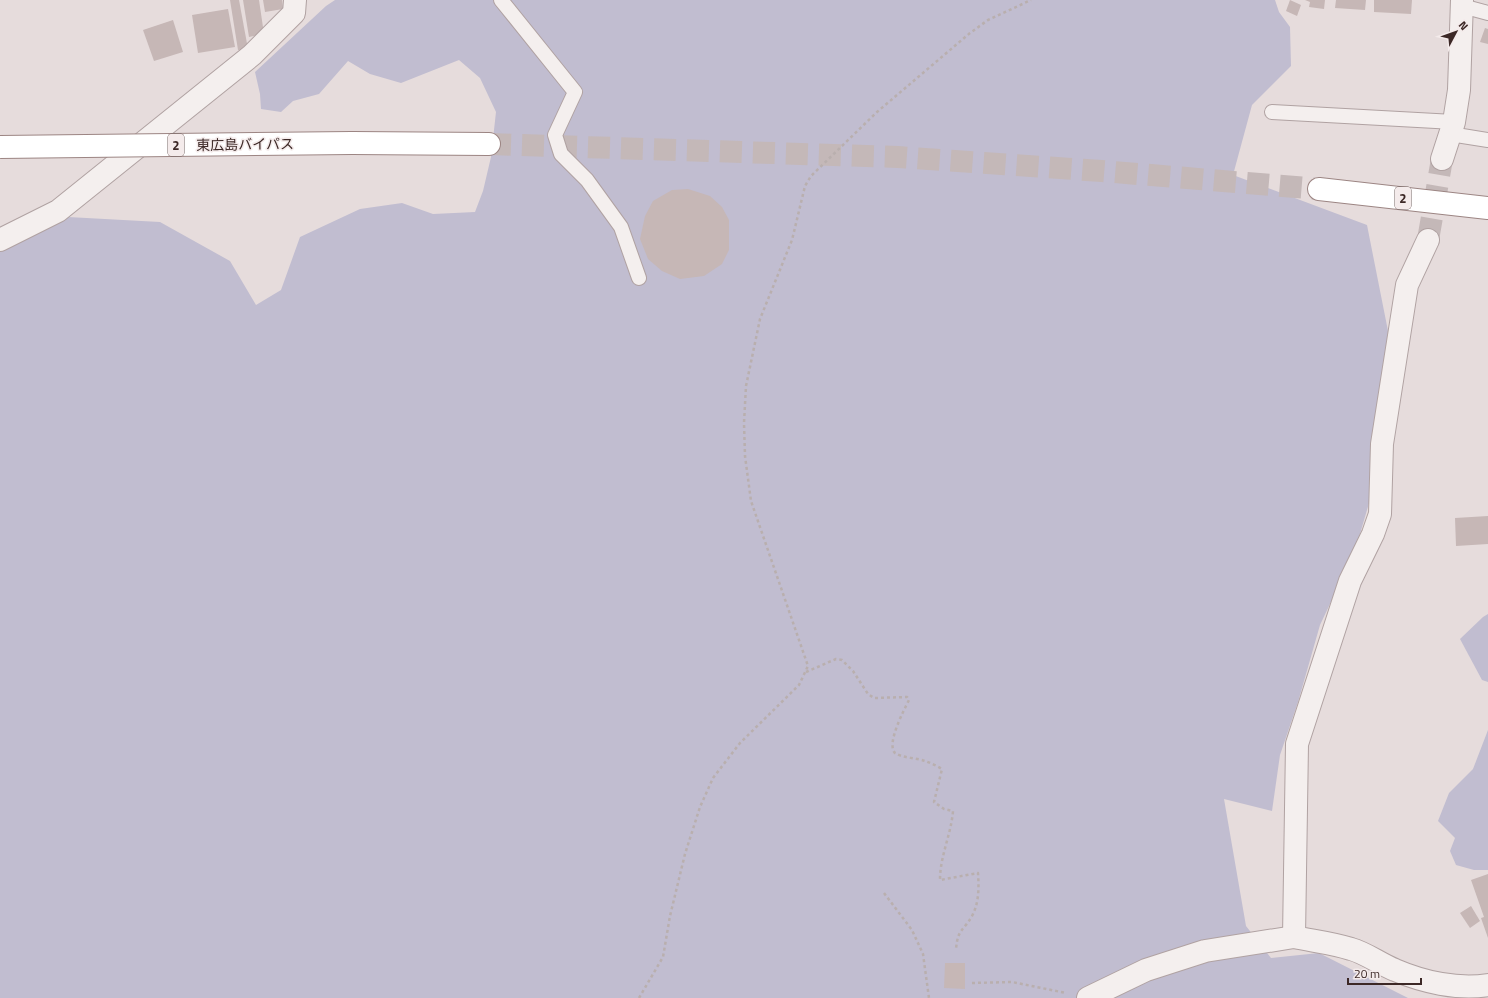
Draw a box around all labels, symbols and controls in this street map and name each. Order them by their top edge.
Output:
north arrow [1436,12,1476,52]
text: N [1455,17,1472,34]
street label: 東広島バイパス [196,133,294,155]
road number: 2 [168,134,184,156]
road number: 2 [1395,187,1411,209]
scale bar [1348,960,1421,986]
text: 20 m [1354,964,1380,983]

